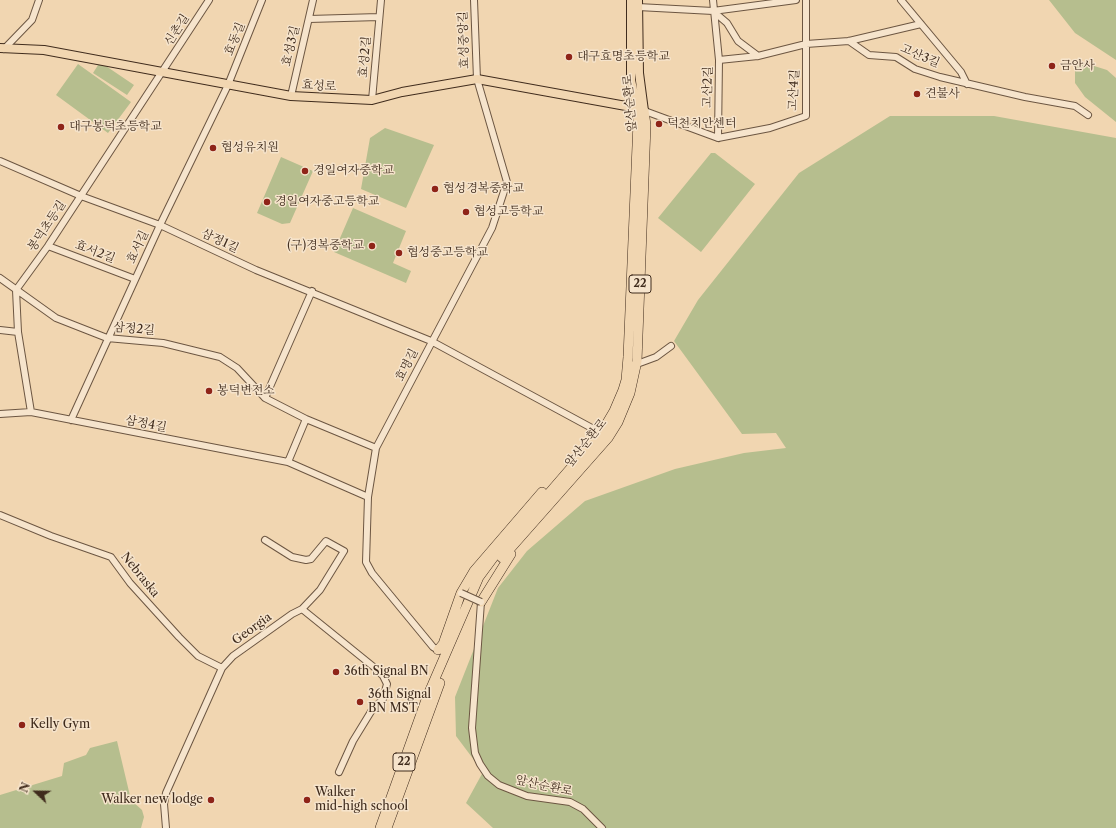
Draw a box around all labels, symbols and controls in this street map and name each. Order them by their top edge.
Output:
street label: 신촌길 [161,11,193,49]
street label: 효성중앙길 [456,11,472,69]
street label: 효동길 [222,20,248,58]
street label: 효성3길 [279,24,303,68]
street label: 효성2길 [356,36,374,78]
street label: 고산3길 [898,41,942,71]
place label: 대구효명초등학교 [577,50,670,64]
marker: 대구효명초등학교 [564,52,574,62]
place label: 금안사 [1060,59,1095,73]
marker: 금안사 [1047,61,1057,71]
street label: 고산2길 [700,66,716,108]
street label: 고산4길 [786,69,802,111]
street label: 앞산순환로 [620,74,640,132]
street label: 효성로 [301,78,337,94]
place label: 견불사 [925,87,960,101]
marker: 견불사 [912,89,922,99]
place label: 덕천치안센터 [667,117,737,131]
marker: 덕천치안센터 [654,119,664,129]
place label: 대구봉덕초등학교 [69,120,162,134]
marker: 대구봉덕초등학교 [56,122,66,132]
place label: 협성유치원 [221,141,279,155]
marker: 협성유치원 [208,143,218,153]
place label: 경일여자중학교 [313,164,394,178]
marker: 경일여자중학교 [300,166,310,176]
place label: 협성경복중학교 [443,182,524,196]
marker: 협성경복중학교 [430,184,440,194]
place label: 경일여자중고등학교 [275,195,379,209]
marker: 경일여자중고등학교 [262,197,272,207]
street label: 봉덕초등길 [25,198,69,254]
place label: 협성고등학교 [474,205,544,219]
marker: 협성고등학교 [461,207,471,217]
street label: 삼정1길 [199,226,241,256]
street label: 효서길 [124,228,152,266]
street label: 효서2길 [73,238,117,266]
place label: (구)경복중학교 [287,239,364,253]
marker: (구)경복중학교 [367,241,377,251]
place label: 협성중고등학교 [407,246,488,260]
marker: 협성중고등학교 [394,248,404,258]
road number: 22 [629,275,651,293]
street label: 삼정2길 [113,320,155,338]
street label: 효명길 [393,346,421,384]
place label: 봉덕변전소 [217,384,275,398]
marker: 봉덕변전소 [204,386,214,396]
street label: 삼정4길 [124,413,168,435]
street label: 앞산순환로 [562,416,610,470]
street label: Nebraska [118,550,162,600]
street label: Georgia [230,610,274,648]
place label: 36th Signal BN [344,665,429,679]
marker: 36th Signal BN [331,667,341,677]
place label: 36th Signal BN MST [368,688,431,716]
marker: 36th Signal BN MST [355,697,365,707]
place label: Kelly Gym [30,718,90,732]
marker: Kelly Gym [17,720,27,730]
road number: 22 [393,753,415,771]
north arrow [16,772,56,812]
street label: 앞산순환로 [514,773,574,799]
text: N [17,780,33,795]
place label: Walker mid-high school [315,786,408,814]
place label: Walker new lodge [101,793,203,807]
marker: Walker new lodge [206,795,216,805]
marker: Walker mid-high school [302,795,312,805]

